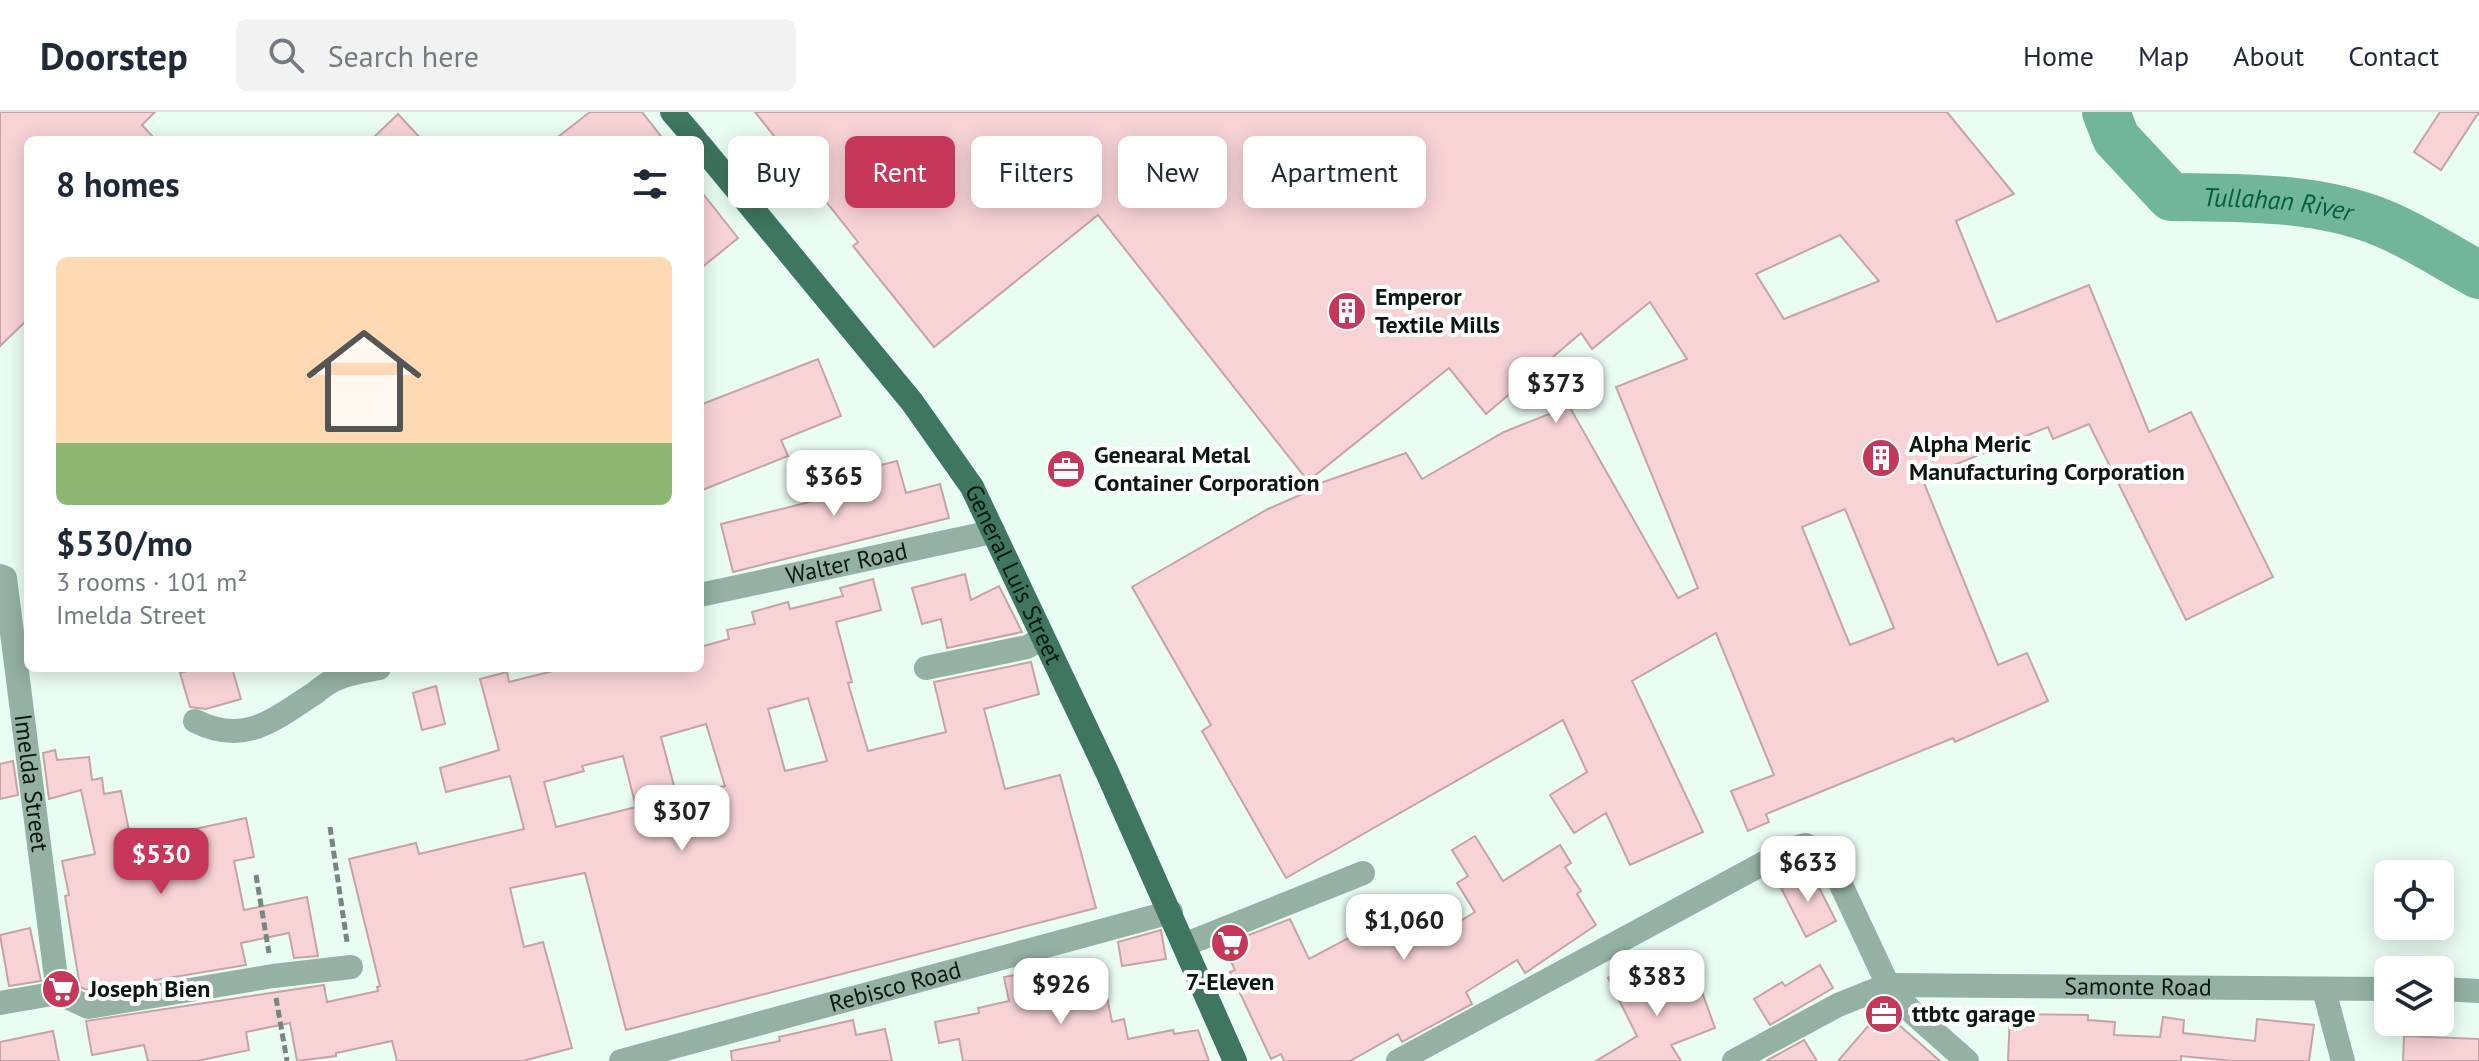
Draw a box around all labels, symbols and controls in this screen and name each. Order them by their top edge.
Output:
search box [236,19,796,91]
text: Doorstep [40,31,188,80]
icon: search [264,33,308,77]
text: Search here [328,36,479,75]
text: Home [2023,37,2094,74]
text: Map [2138,37,2189,74]
text: About [2233,37,2304,74]
text: Contact [2348,37,2439,74]
chip: Buy [728,136,829,208]
chip: Rent [845,136,955,208]
chip: Filters [971,136,1102,208]
chip: New [1118,136,1227,208]
chip: Apartment [1243,136,1426,208]
text: 8 homes [56,162,180,206]
icon: filters [628,162,672,206]
water label: Tullahan River [2203,180,2358,229]
place label: Emperor Textile Mills [1375,281,1500,340]
building icon: Emperor Textile Mills [1326,290,1368,332]
icon: home [292,309,436,453]
pin: $373 [1509,357,1603,425]
text: $373 [1527,366,1585,399]
place label: Alpha Meric Manufacturing Corporation [1909,428,2185,487]
building icon: Alpha Meric Manufacturing Corporation [1860,437,1902,479]
place label: Genearal Metal Container Corporation [1094,439,1320,498]
office icon: Genearal Metal Container Corporation [1045,448,1087,490]
pin: $365 [787,450,881,518]
text: $365 [805,459,863,492]
street label: General Luis Street [958,480,1070,669]
text: $530/mo [56,521,193,565]
street label: Walter Road [783,535,910,591]
text: 3 rooms · 101 m² [56,565,248,598]
text: Imelda Street [56,598,206,631]
street label: Imelda Street [8,712,56,853]
pin: $307 [635,785,729,853]
text: $307 [653,794,711,827]
pin: $530 [114,828,208,896]
pin: $633 [1761,836,1855,904]
text: $530 [132,837,190,870]
text: $633 [1779,845,1837,878]
map controls [2374,860,2454,1036]
button: locate [2374,860,2454,940]
pin: $1,060 [1339,894,1469,962]
text: $1,060 [1364,903,1444,936]
supermarket icon: 7-Eleven [1209,922,1251,964]
pin: $383 [1610,950,1704,1018]
street label: Rebisco Road [826,954,964,1019]
button: layers [2374,956,2454,1036]
pin: $926 [1014,958,1108,1026]
text: $383 [1628,959,1686,992]
place label: 7-Eleven [1186,966,1274,997]
text: $926 [1032,967,1090,1000]
supermarket icon: Joseph Bien [40,968,82,1010]
street label: Samonte Road [2064,970,2212,1003]
place label: Joseph Bien [88,973,210,1004]
office icon: ttbtc garage [1863,993,1905,1035]
place label: ttbtc garage [1912,998,2036,1029]

